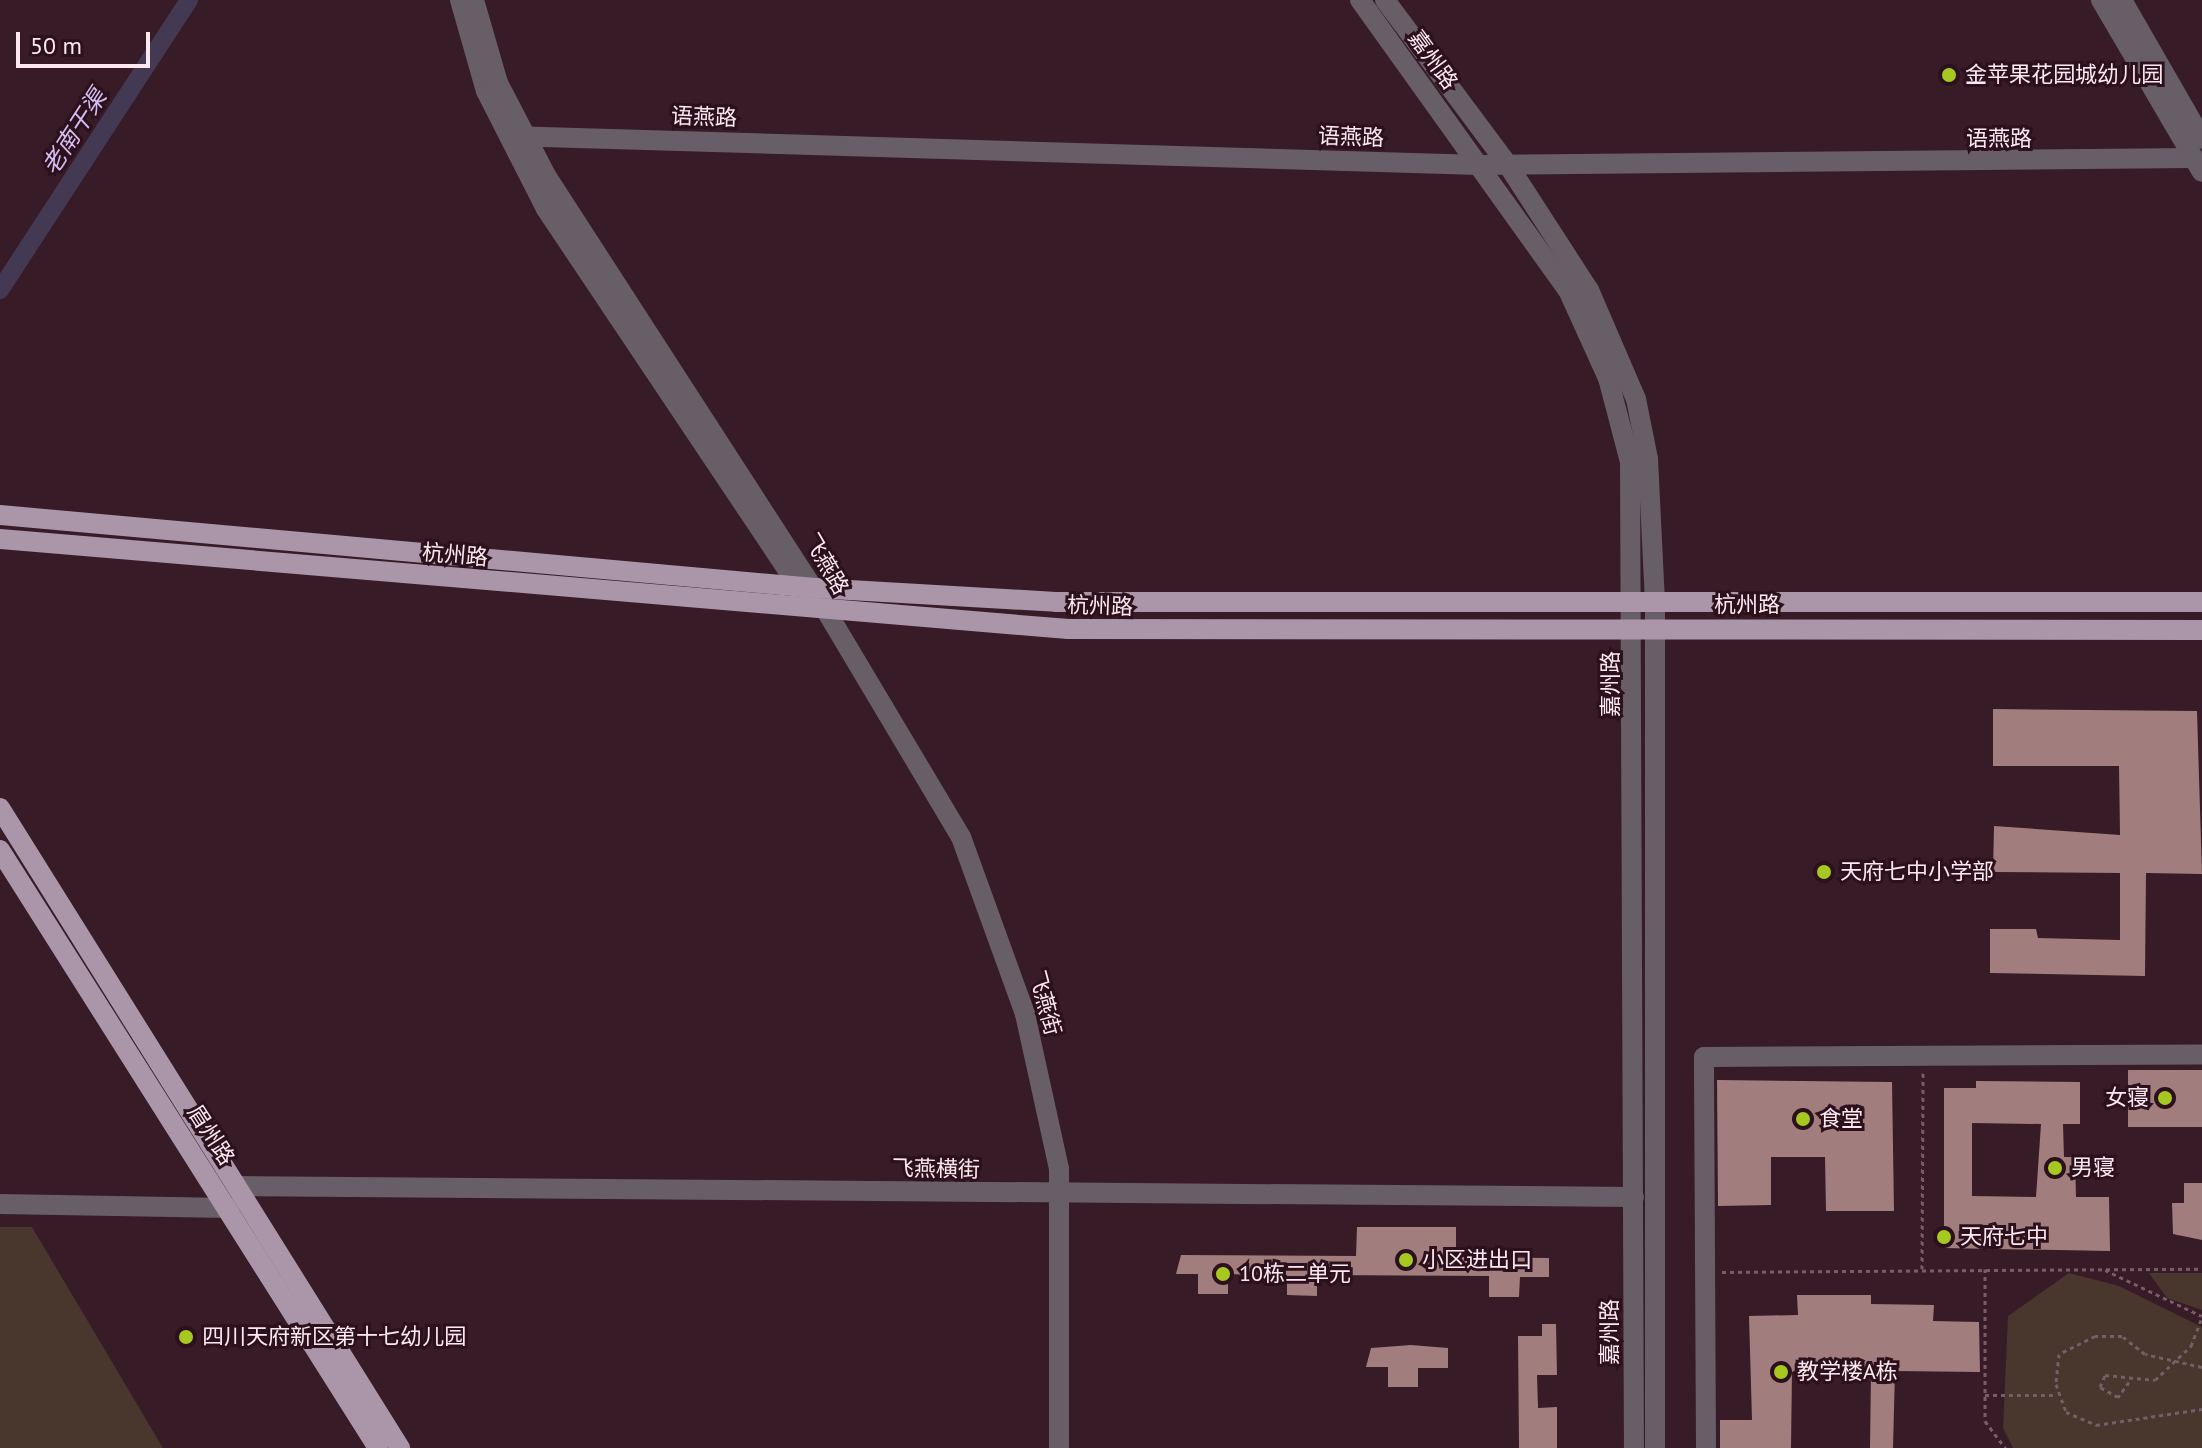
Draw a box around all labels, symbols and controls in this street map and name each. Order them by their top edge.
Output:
scale bar [20,16,154,66]
street label: 嘉州路 [1403,26,1463,94]
text: 50 m [30,30,82,61]
place label: 金苹果花园城幼儿园 [1965,62,2163,88]
marker: 金苹果花园城幼儿园 [1940,66,1958,84]
water label: 老南干渠 [36,84,112,180]
street label: 语燕路 [671,103,737,131]
street label: 语燕路 [1318,123,1384,151]
street label: 语燕路 [1966,126,2032,152]
street label: 飞燕路 [798,529,854,599]
street label: 杭州路 [421,539,489,571]
street label: 杭州路 [1067,592,1133,620]
street label: 杭州路 [1714,592,1780,618]
street label: 嘉州路 [1598,651,1624,717]
place label: 天府七中小学部 [1840,859,1994,885]
marker: 天府七中小学部 [1815,863,1833,881]
street label: 飞燕街 [1024,968,1066,1038]
place label: 女寝 [2105,1085,2149,1111]
marker: 女寝 [2156,1089,2174,1107]
street label: 眉州路 [182,1100,240,1170]
place label: 食堂 [1819,1106,1863,1132]
marker: 食堂 [1794,1110,1812,1128]
street label: 飞燕横街 [892,1155,980,1183]
place label: 男寝 [2071,1155,2115,1181]
marker: 男寝 [2046,1159,2064,1177]
place label: 天府七中 [1960,1224,2048,1250]
marker: 天府七中 [1935,1228,1953,1246]
place label: 小区进出口 [1422,1247,1532,1273]
marker: 小区进出口 [1397,1251,1415,1269]
place label: 10栋二单元 [1239,1261,1351,1287]
marker: 10栋二单元 [1214,1265,1232,1283]
street label: 嘉州路 [1597,1299,1623,1365]
place label: 四川天府新区第十七幼儿园 [202,1324,466,1350]
marker: 四川天府新区第十七幼儿园 [177,1328,195,1346]
place label: 教学楼A栋 [1797,1359,1898,1385]
marker: 教学楼A栋 [1772,1363,1790,1381]

